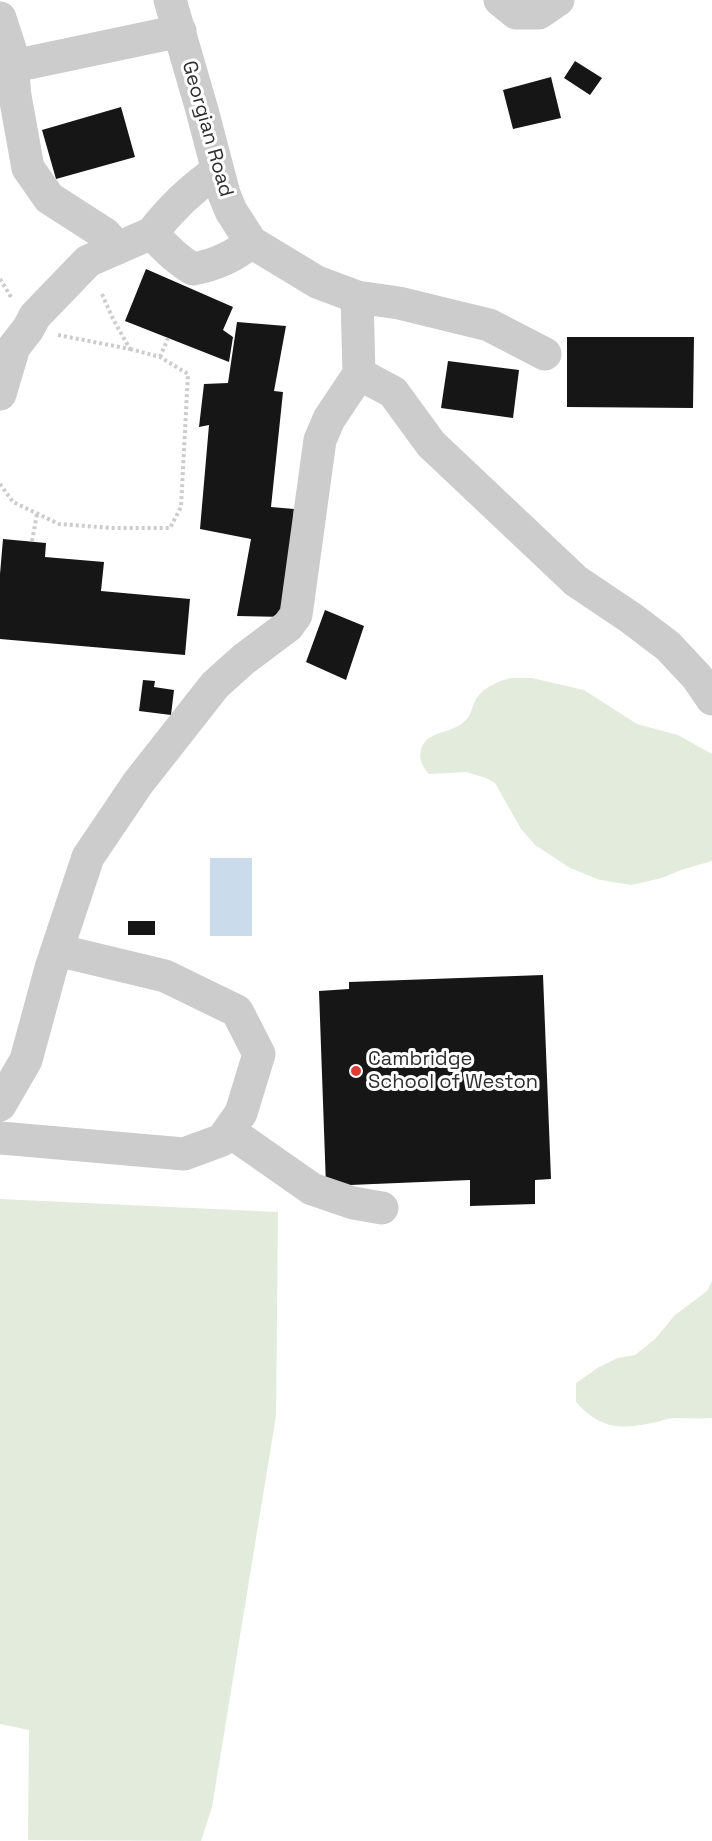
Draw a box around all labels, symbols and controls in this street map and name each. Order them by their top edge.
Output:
street label: Georgian Road [176,58,238,200]
place label: Cambridge School of Weston [368,1048,538,1095]
marker: Cambridge School of Weston [349,1064,363,1078]

